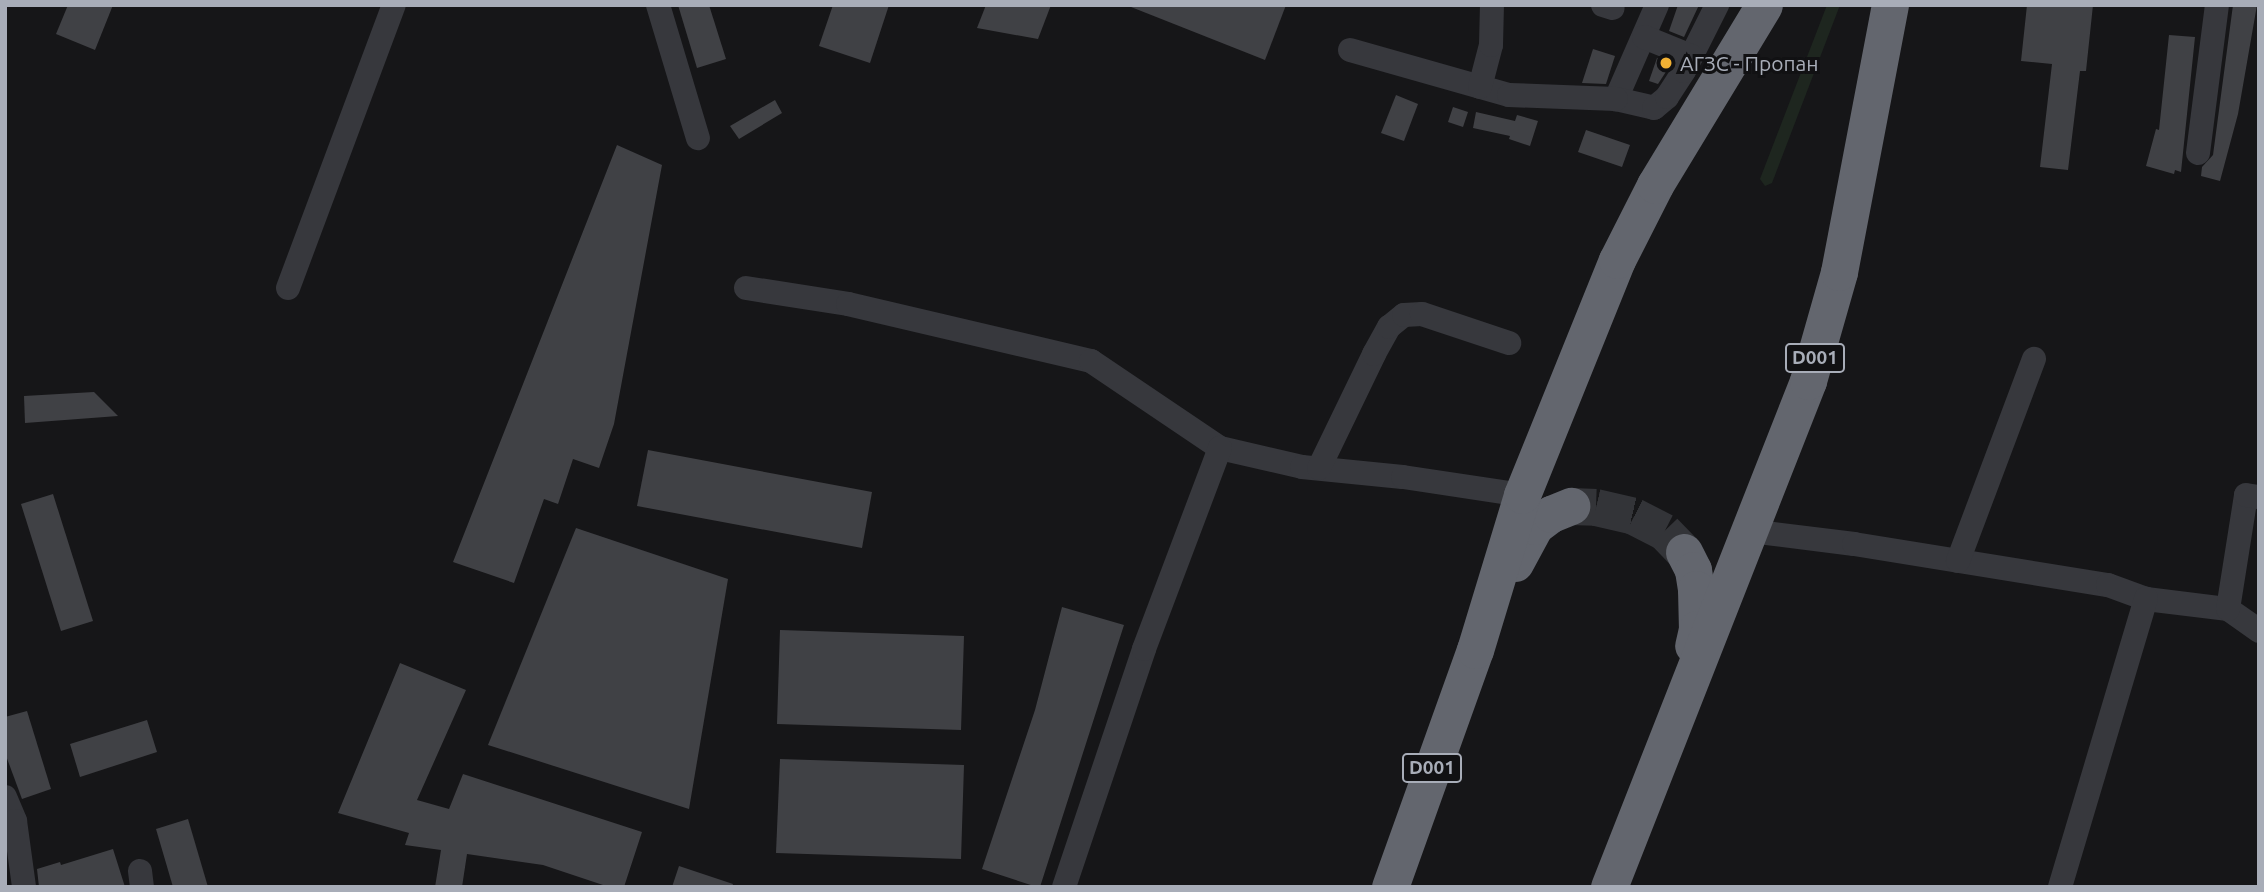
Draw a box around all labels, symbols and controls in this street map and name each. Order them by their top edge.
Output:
place label: АГЗС - Пропан [1680,50,1819,76]
marker: АГЗС - Пропан [1658,55,1674,71]
road number: D001 [1784,342,1846,374]
road number: D001 [1400,752,1464,783]

